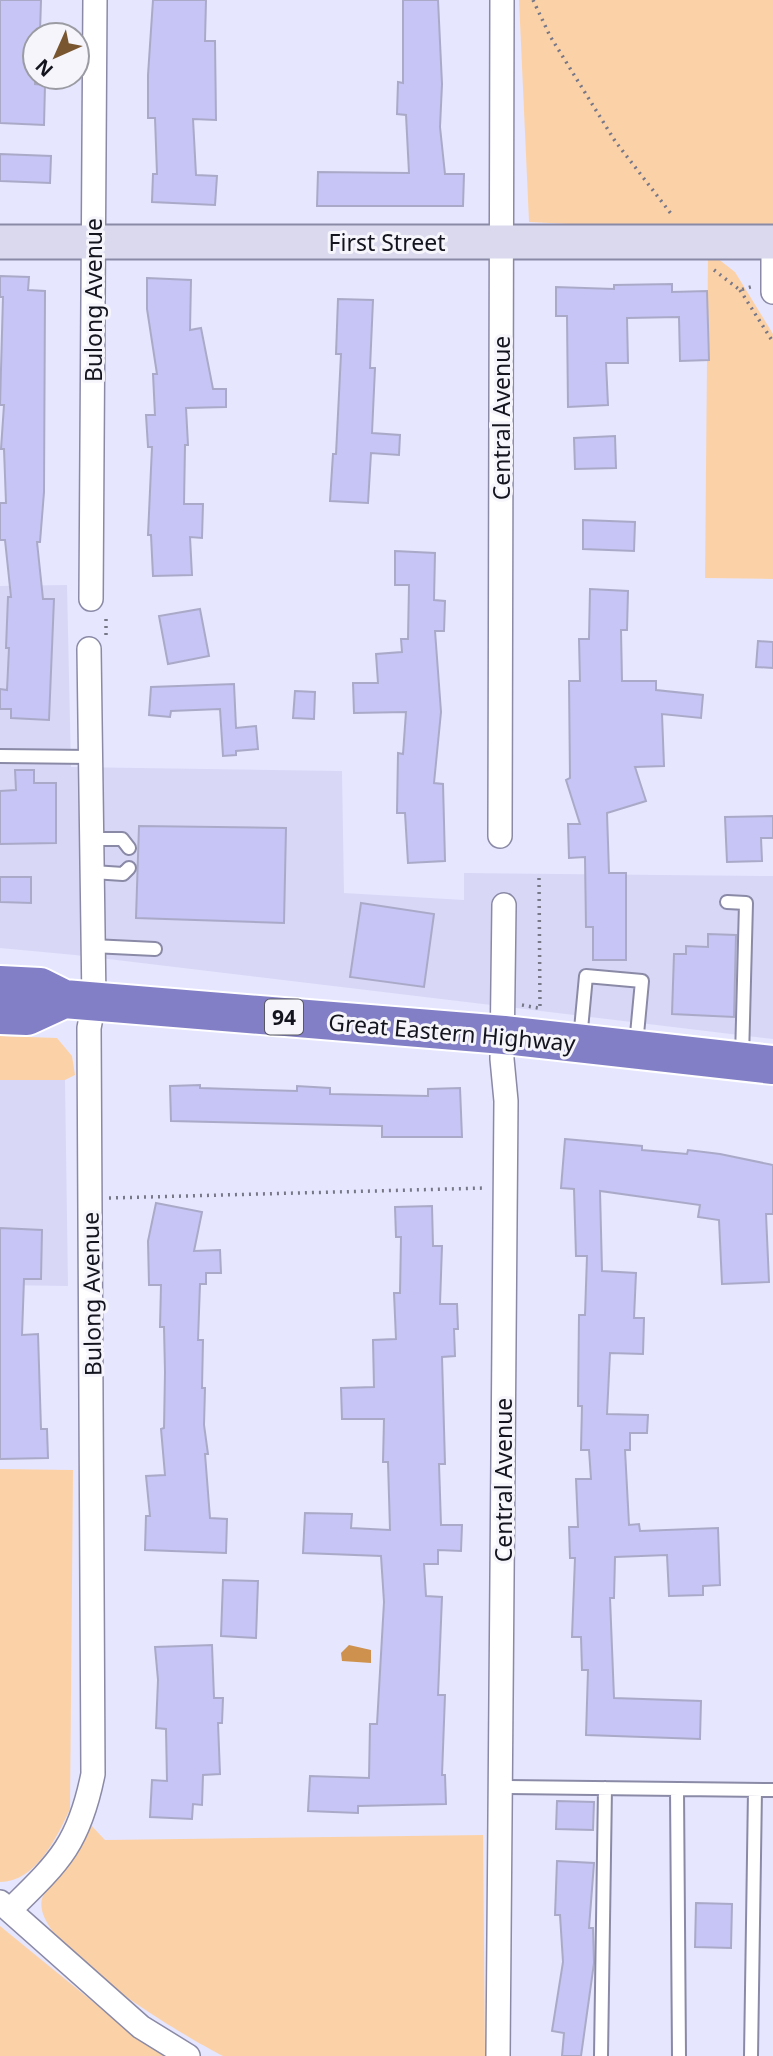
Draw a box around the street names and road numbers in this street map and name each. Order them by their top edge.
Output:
street label: Bulong Avenue [77,218,109,382]
street label: First Street [329,226,445,258]
street label: Central Avenue [485,336,517,500]
road number: 94 [265,1000,303,1034]
street label: Great Eastern Highway [327,1005,577,1059]
street label: Bulong Avenue [74,1212,108,1376]
street label: Central Avenue [487,1398,519,1562]

